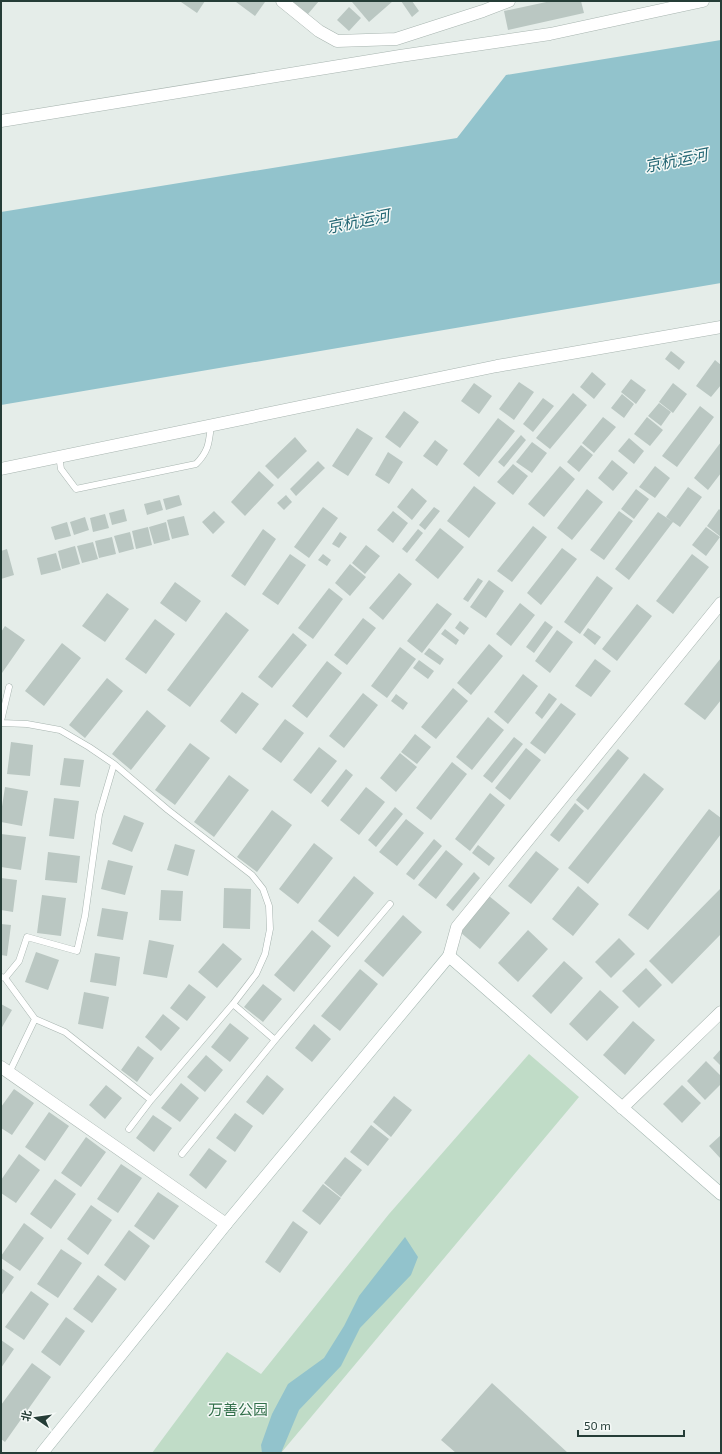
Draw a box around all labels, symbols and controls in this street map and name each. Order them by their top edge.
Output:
water label: 京杭运河 [643,144,712,175]
water label: 京杭运河 [325,205,394,236]
north arrow [16,1398,56,1438]
park label: 万善公园 [208,1400,268,1418]
text: 北 [18,1409,33,1422]
scale bar [578,1412,684,1438]
text: 50 m [584,1418,611,1432]

